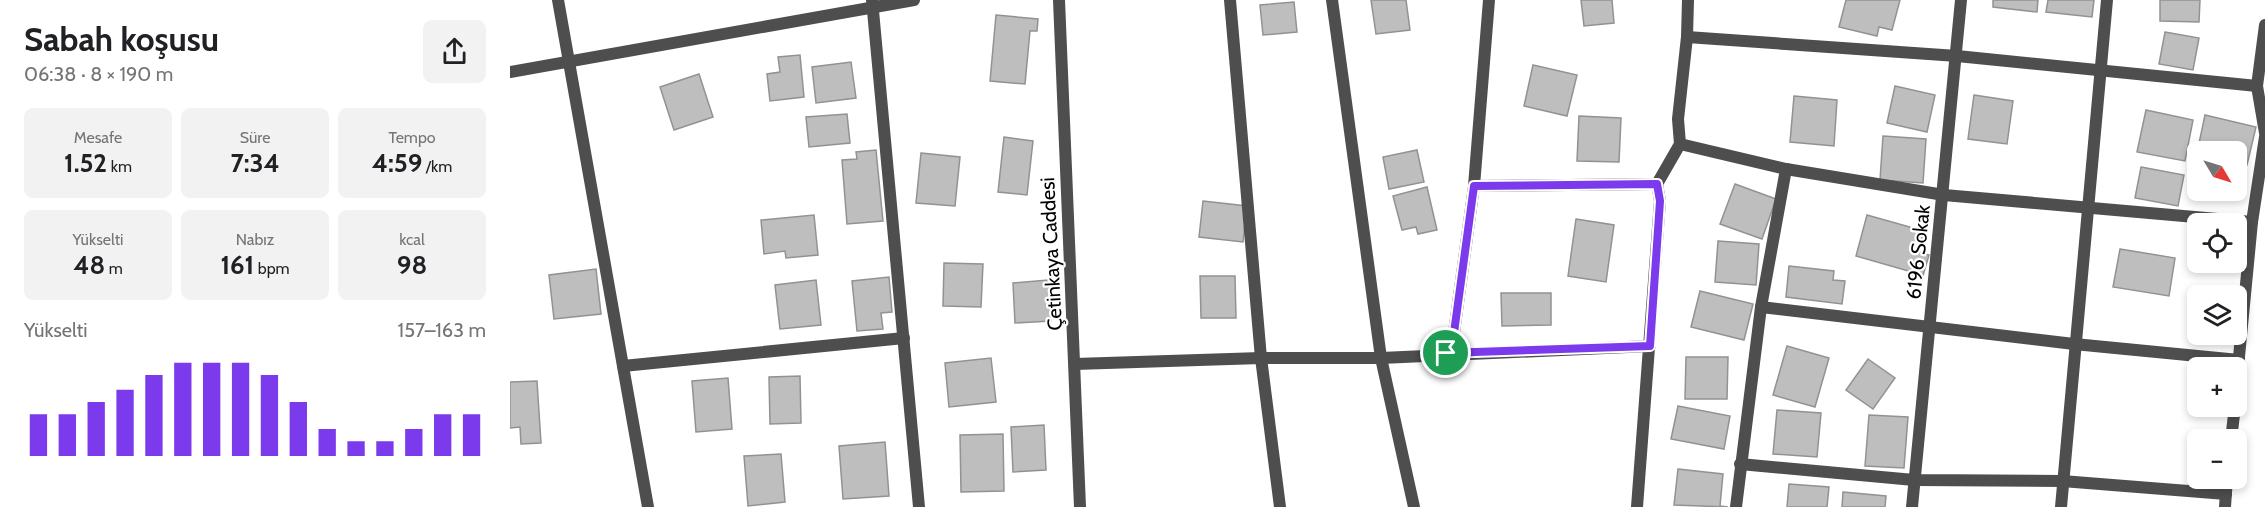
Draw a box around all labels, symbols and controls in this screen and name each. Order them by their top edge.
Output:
text: Sabah koşusu [24,19,219,59]
button: share [423,20,486,83]
text: 06:38 · 8 × 190 m [24,62,173,86]
text: Mesafe [74,128,122,147]
text: Süre [240,128,270,147]
text: Tempo [388,128,436,147]
north arrow [2187,141,2247,201]
map controls [2187,141,2247,489]
text: 1.52 [64,147,107,179]
text: 7:34 [230,147,280,179]
text: 4:59 [372,147,422,179]
text: km [107,157,132,176]
text: /km [422,157,452,176]
street label: Çetinkaya Caddesi [1035,177,1067,331]
street label: 6196 Sokak [1901,203,1935,301]
button: locate [2187,213,2247,273]
text: Yükselti [73,230,123,249]
text: Nabız [236,230,274,249]
text: kcal [399,230,425,249]
text: 48 [73,249,105,281]
text: 161 [220,249,254,281]
text: 98 [397,249,427,281]
text: m [105,259,123,278]
text: bpm [254,259,290,278]
button: layers [2187,285,2247,345]
text: Yükselti [24,318,88,342]
text: 157–163 m [398,318,486,342]
pin [1420,327,1471,378]
icon: arrive [1429,336,1462,369]
button: + [2187,357,2247,417]
button: − [2187,429,2247,489]

